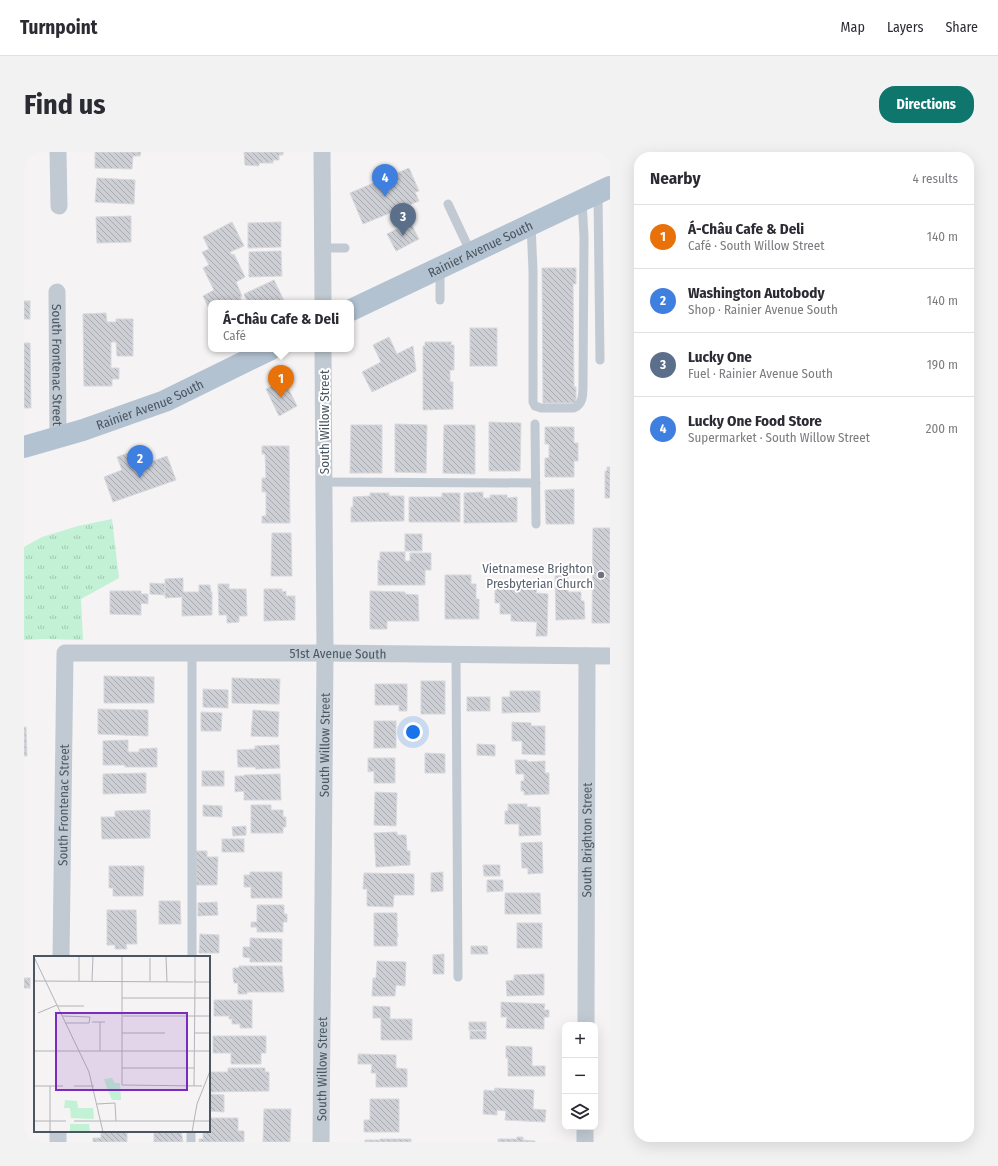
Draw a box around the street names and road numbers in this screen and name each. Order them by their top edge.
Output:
street label: Rainier Avenue South [425,217,535,280]
street label: South Frontenac Street [50,304,65,427]
street label: South Willow Street [317,369,332,474]
street label: Rainier Avenue South [94,376,206,432]
street label: 51st Avenue South [290,646,386,661]
street label: South Willow Street [316,692,332,797]
street label: South Frontenac Street [55,743,71,866]
street label: South Brighton Street [579,782,594,898]
street label: South Willow Street [314,1016,330,1121]

